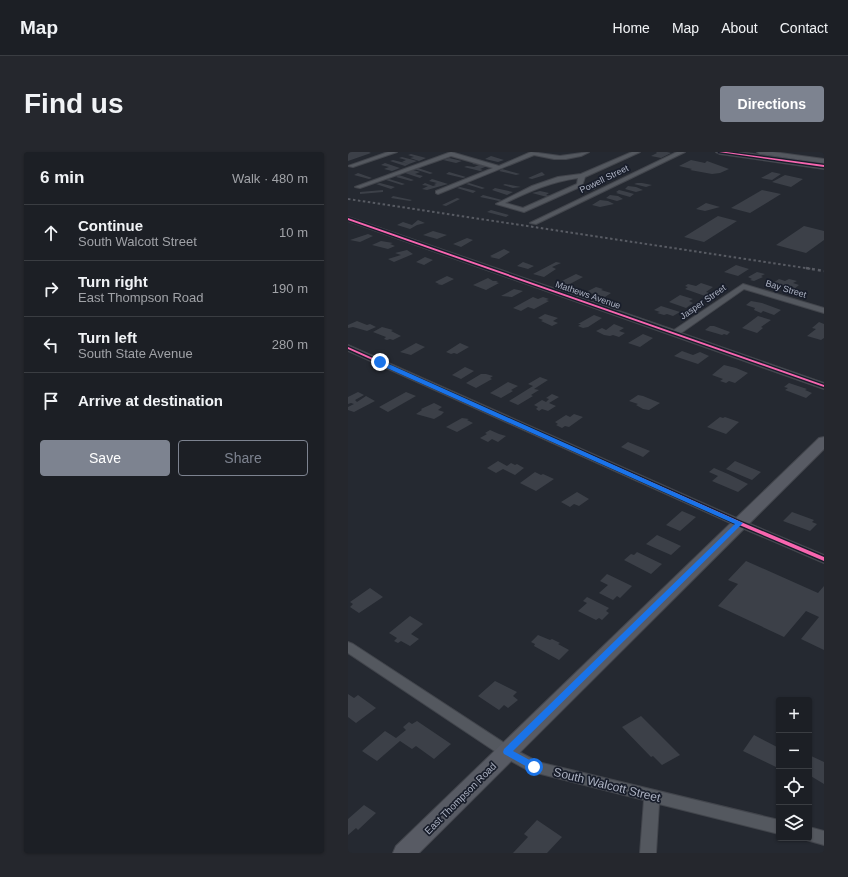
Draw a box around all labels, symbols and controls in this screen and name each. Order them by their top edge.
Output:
text: Map [20,17,58,38]
text: Home [613,20,650,36]
text: Map [672,20,699,36]
text: About [721,20,758,36]
text: Contact [780,20,828,36]
button: Directions [720,86,824,122]
text: Find us [24,88,124,119]
street label: Powell Street [578,163,630,195]
text: 6 min [40,168,84,187]
text: Walk · 480 m [232,171,308,186]
text: Continue [78,217,143,234]
icon: ahead [40,222,62,244]
text: 10 m [279,225,308,240]
text: South Walcott Street [78,234,197,249]
text: Turn right [78,273,148,290]
icon: right [40,278,62,300]
street label: Bay Street [764,278,808,300]
street label: Mathews Avenue [554,279,622,311]
text: 190 m [272,281,308,296]
street label: Jasper Street [678,282,728,321]
text: East Thompson Road [78,290,204,305]
text: Turn left [78,329,137,346]
icon: left [40,334,62,356]
text: 280 m [272,337,308,352]
text: South State Avenue [78,346,193,361]
route end [371,353,389,371]
icon: arrive [40,390,62,412]
text: Arrive at destination [78,392,223,409]
button: Save [40,440,170,476]
button: Share [178,440,308,476]
map controls [776,697,812,841]
button: + [776,697,812,733]
button: − [776,733,812,769]
route start [525,758,543,776]
street label: East Thompson Road [422,760,498,836]
street label: South Walcott Street [552,765,663,805]
button: locate [776,769,812,805]
button: layers [776,805,812,841]

